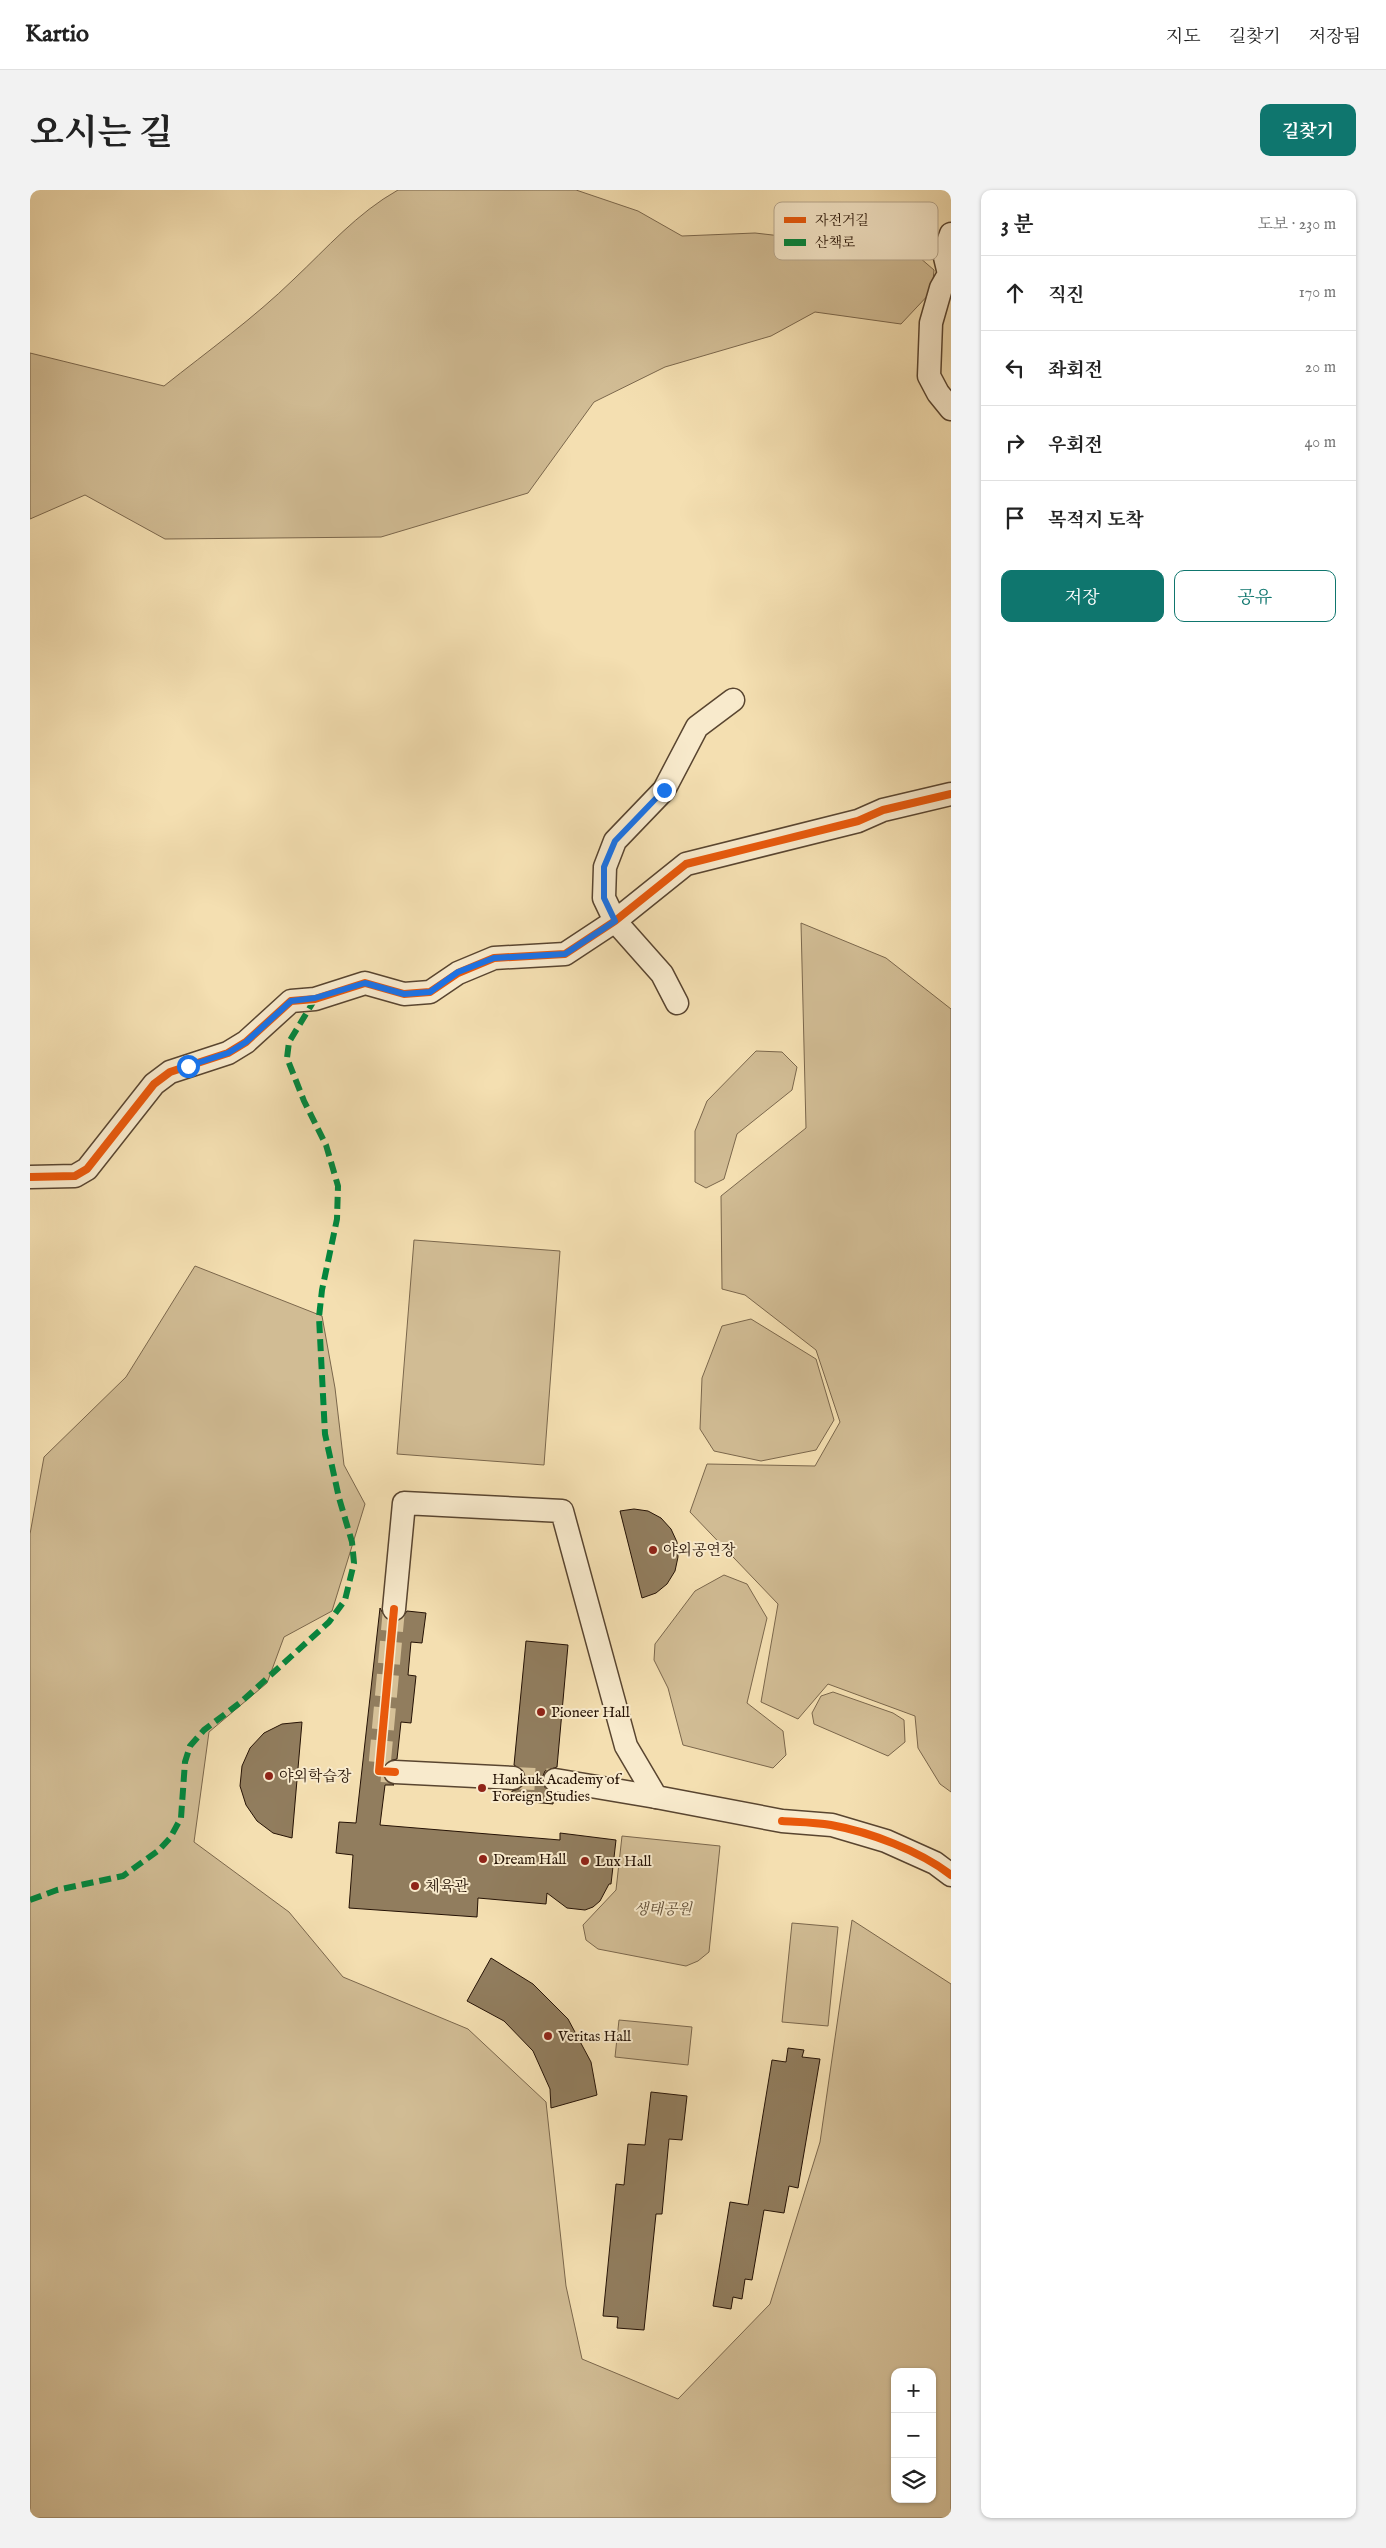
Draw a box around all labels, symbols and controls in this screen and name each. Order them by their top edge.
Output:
text: Kartio [25,19,89,50]
text: 지도 [1166,26,1201,49]
text: 길찾기 [1229,26,1281,49]
text: 저장됨 [1309,26,1361,49]
button: 길찾기 [1260,104,1356,156]
text: 오시는 길 [30,112,173,157]
legend [774,202,938,260]
text: 자전거길 [815,212,869,230]
text: 3 분 [1001,212,1034,239]
text: 도보 · 230 m [1257,215,1336,235]
text: 산책로 [815,234,856,252]
icon: ahead [1001,279,1029,307]
text: 170 m [1299,283,1336,303]
text: 직진 [1048,284,1085,308]
icon: left [1001,354,1029,382]
text: 20 m [1305,358,1336,378]
text: 좌회전 [1048,359,1103,383]
icon: right [1001,429,1029,457]
text: 40 m [1304,433,1336,453]
text: 우회전 [1048,434,1103,458]
icon: arrive [1001,504,1029,532]
text: 목적지 도착 [1048,509,1144,533]
button: 저장 [1001,570,1164,622]
button: 공유 [1174,570,1336,622]
route end [653,779,676,802]
route start [177,1055,200,1078]
place label: 야외공연장 [663,1541,736,1560]
marker: 야외공연장 [647,1544,659,1556]
place label: Pioneer Hall [551,1703,631,1722]
marker: Pioneer Hall [535,1706,547,1718]
place label: 야외학습장 [279,1767,352,1786]
marker: 야외학습장 [263,1770,275,1782]
place label: Hankuk Academy of Foreign Studies [492,1770,623,1806]
marker: Hankuk Academy of Foreign Studies [476,1782,488,1794]
place label: Dream Hall [493,1850,567,1869]
place label: Lux Hall [595,1852,652,1871]
marker: Dream Hall [477,1853,489,1865]
marker: Lux Hall [579,1855,591,1867]
place label: 체육관 [425,1877,469,1896]
marker: 체육관 [409,1880,421,1892]
park label: 생태공원 [634,1900,693,1919]
place label: Veritas Hall [557,2027,632,2046]
marker: Veritas Hall [542,2030,554,2042]
map controls [891,2368,936,2503]
button: + [891,2368,936,2413]
button: − [891,2413,936,2458]
button: layers [891,2458,936,2503]

